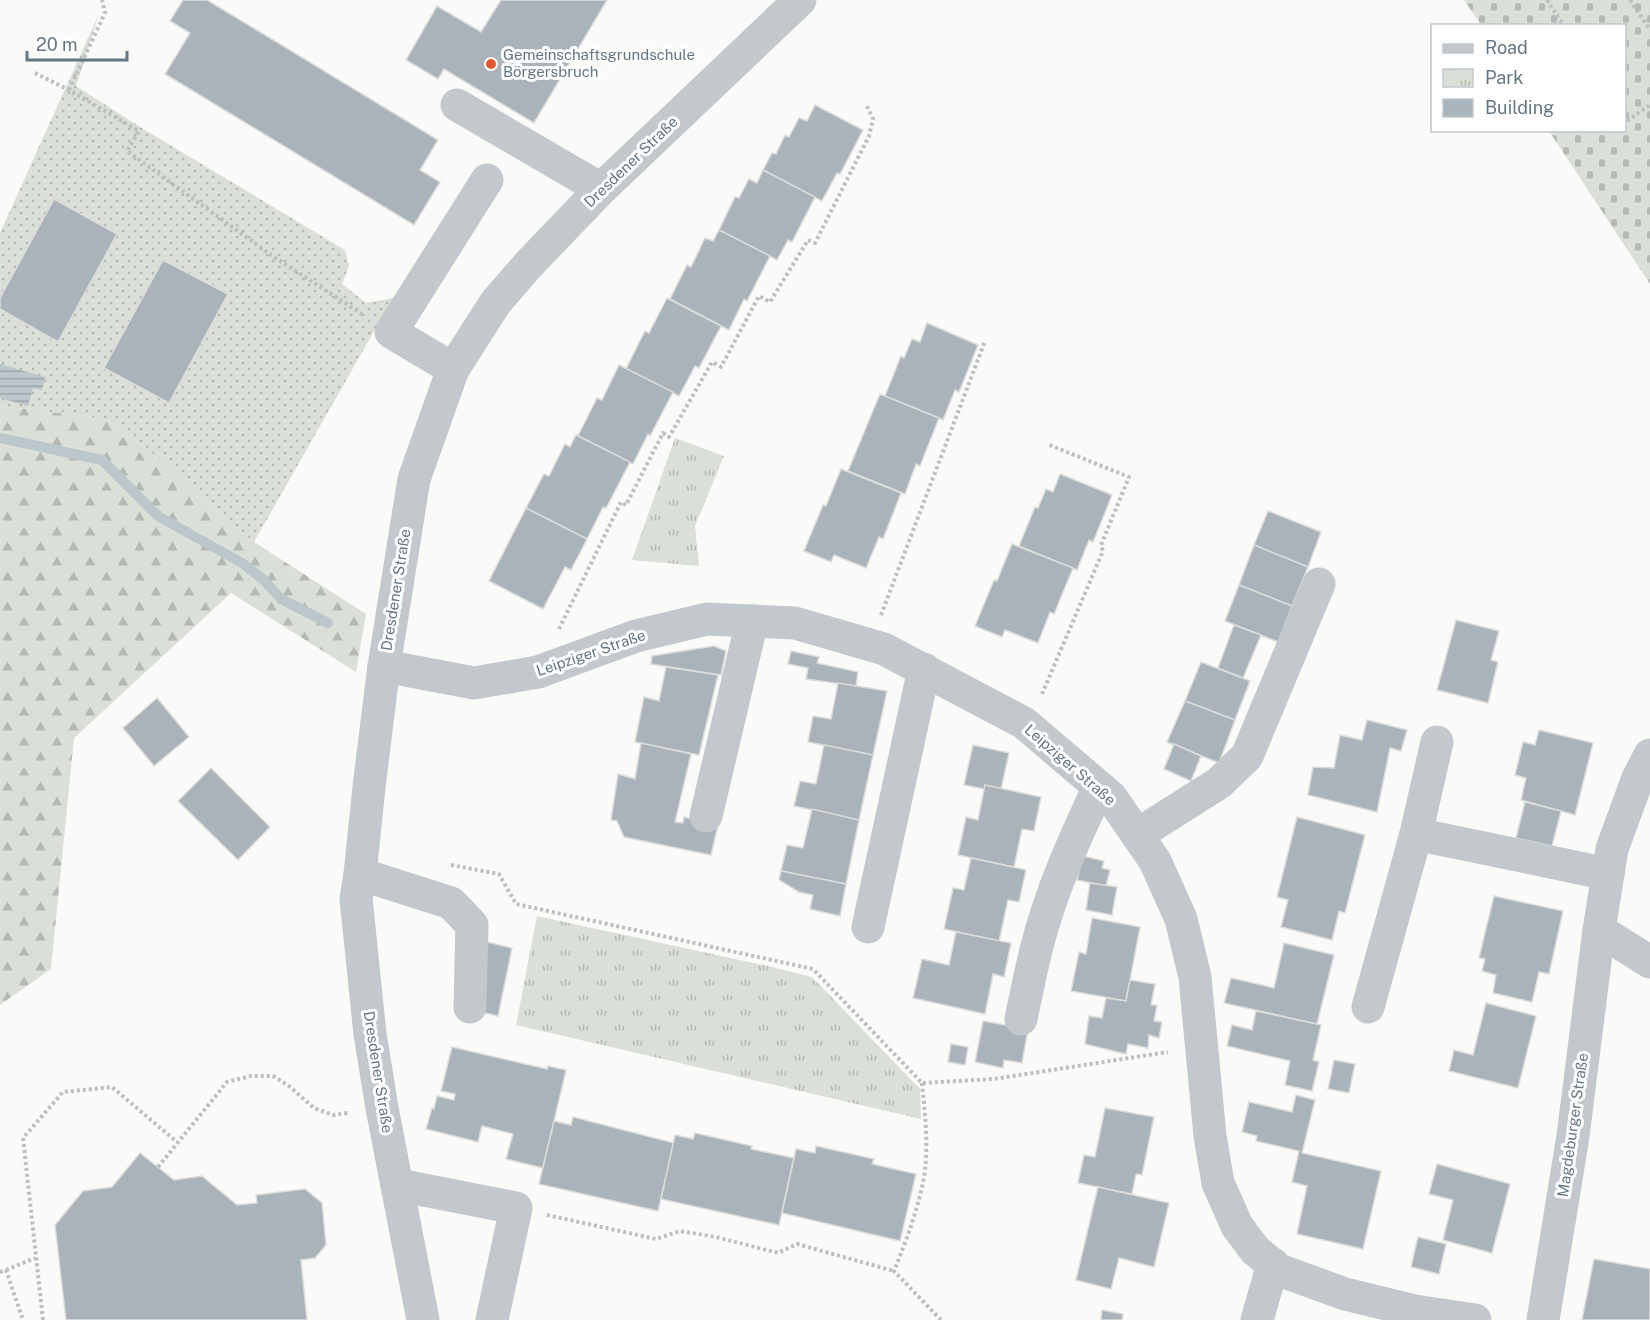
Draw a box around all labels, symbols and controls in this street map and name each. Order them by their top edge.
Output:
scale bar [27,24,128,62]
legend [1431,24,1626,132]
text: 20 m [36,34,78,55]
text: Road [1485,37,1528,58]
place label: Gemeinschaftsgrundschule Börgersbruch [503,46,695,80]
marker: Gemeinschaftsgrundschule Börgersbruch [484,57,498,71]
text: Park [1485,67,1523,88]
text: Building [1485,97,1554,118]
street label: Dresdener Straße [580,113,681,211]
street label: Dresdener Straße [377,528,414,652]
street label: Leipziger Straße [534,626,648,679]
street label: Leipziger Straße [1022,721,1119,809]
street label: Dresdener Straße [360,1010,397,1134]
street label: Magdeburger Straße [1554,1052,1591,1198]

